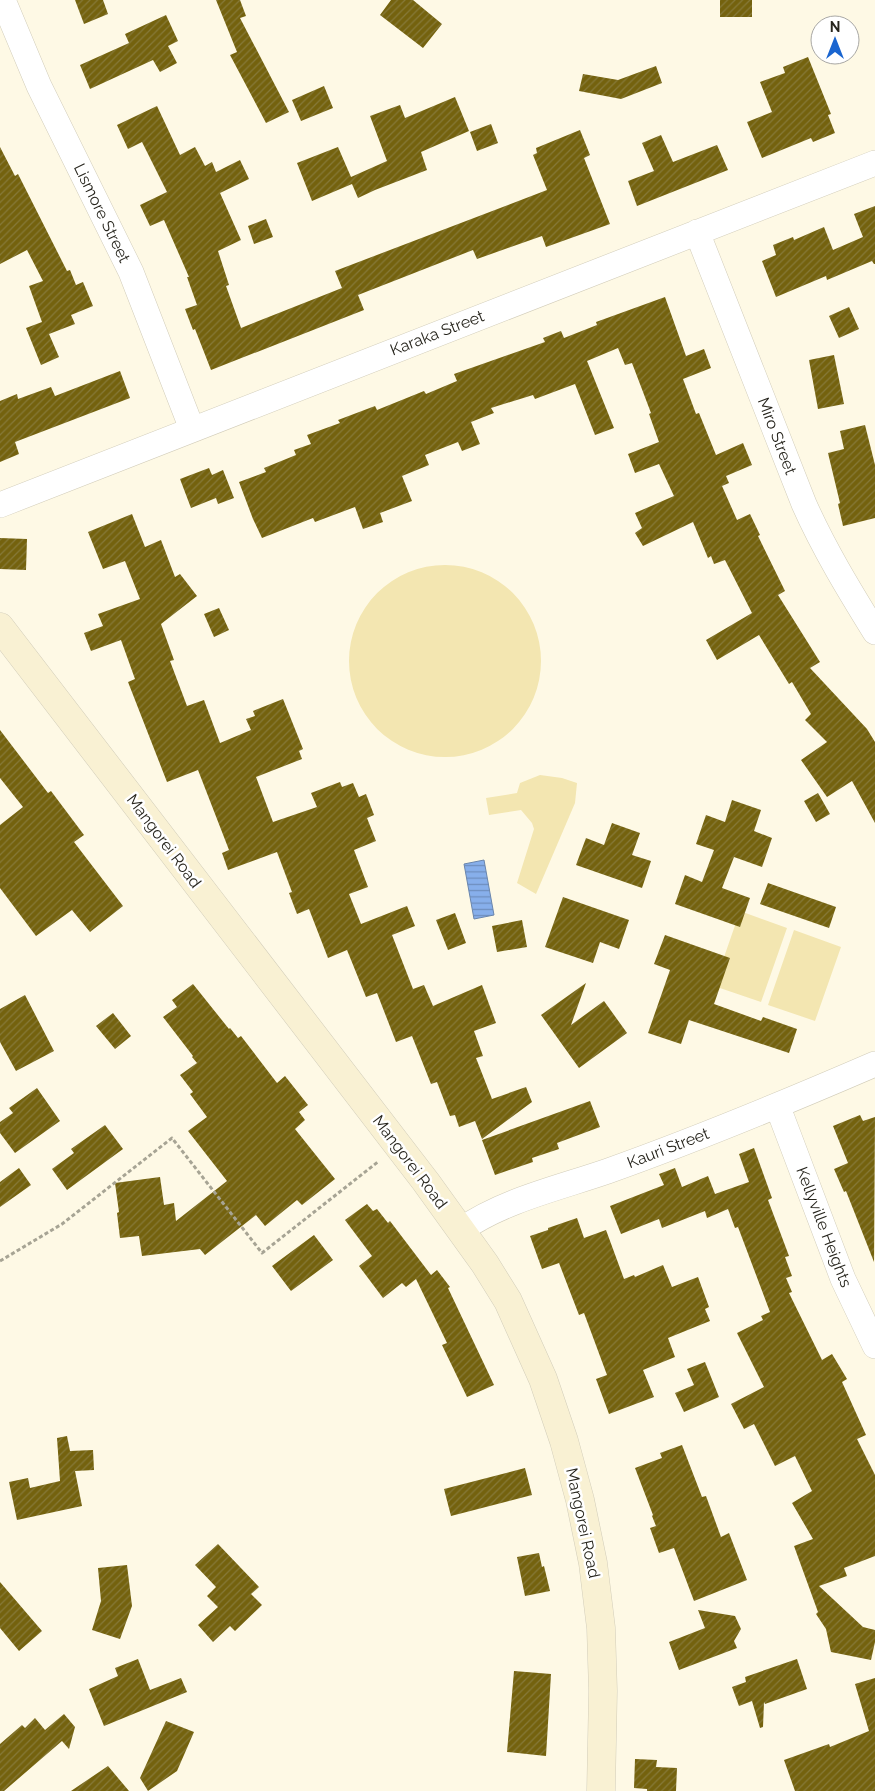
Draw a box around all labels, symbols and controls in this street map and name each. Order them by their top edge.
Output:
north arrow [810,15,860,65]
text: N [830,19,840,35]
street label: Lismore Street [70,160,134,266]
street label: Karaka Street [387,306,487,360]
street label: Miro Street [754,395,801,478]
street label: Mangorei Road [123,791,205,892]
street label: Mangorei Road [369,1112,451,1213]
street label: Kauri Street [624,1123,712,1172]
street label: Kellyville Heights [792,1164,856,1290]
street label: Mangorei Road [562,1466,604,1580]

